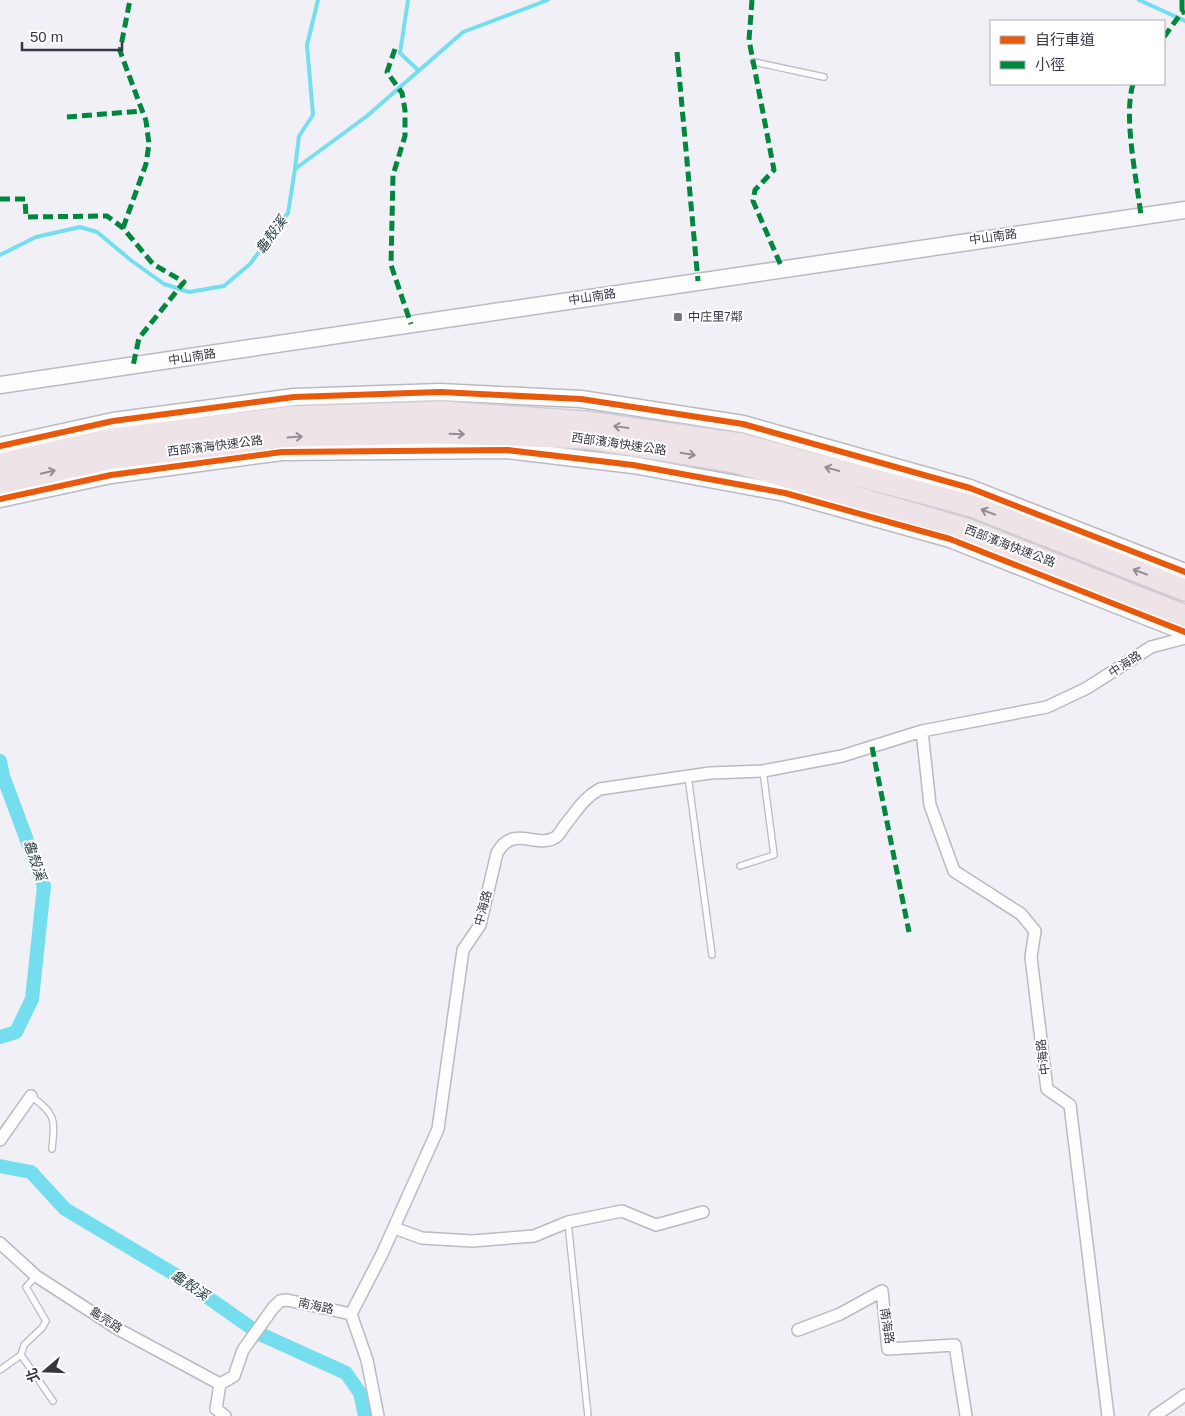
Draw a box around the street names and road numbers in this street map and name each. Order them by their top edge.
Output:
street label: 中山南路 [968,227,1018,247]
street label: 中山南路 [567,286,617,308]
street label: 中山南路 [167,346,217,368]
street label: 西部濱海快速公路 [570,430,668,458]
street label: 西部濱海快速公路 [166,433,264,459]
street label: 西部濱海快速公路 [963,522,1057,570]
street label: 中海路 [1106,648,1144,680]
street label: 中海路 [472,889,494,927]
street label: 中海路 [1034,1038,1052,1076]
street label: 南海路 [297,1295,335,1317]
street label: 龜壳路 [87,1304,125,1336]
street label: 南海路 [877,1307,897,1345]

